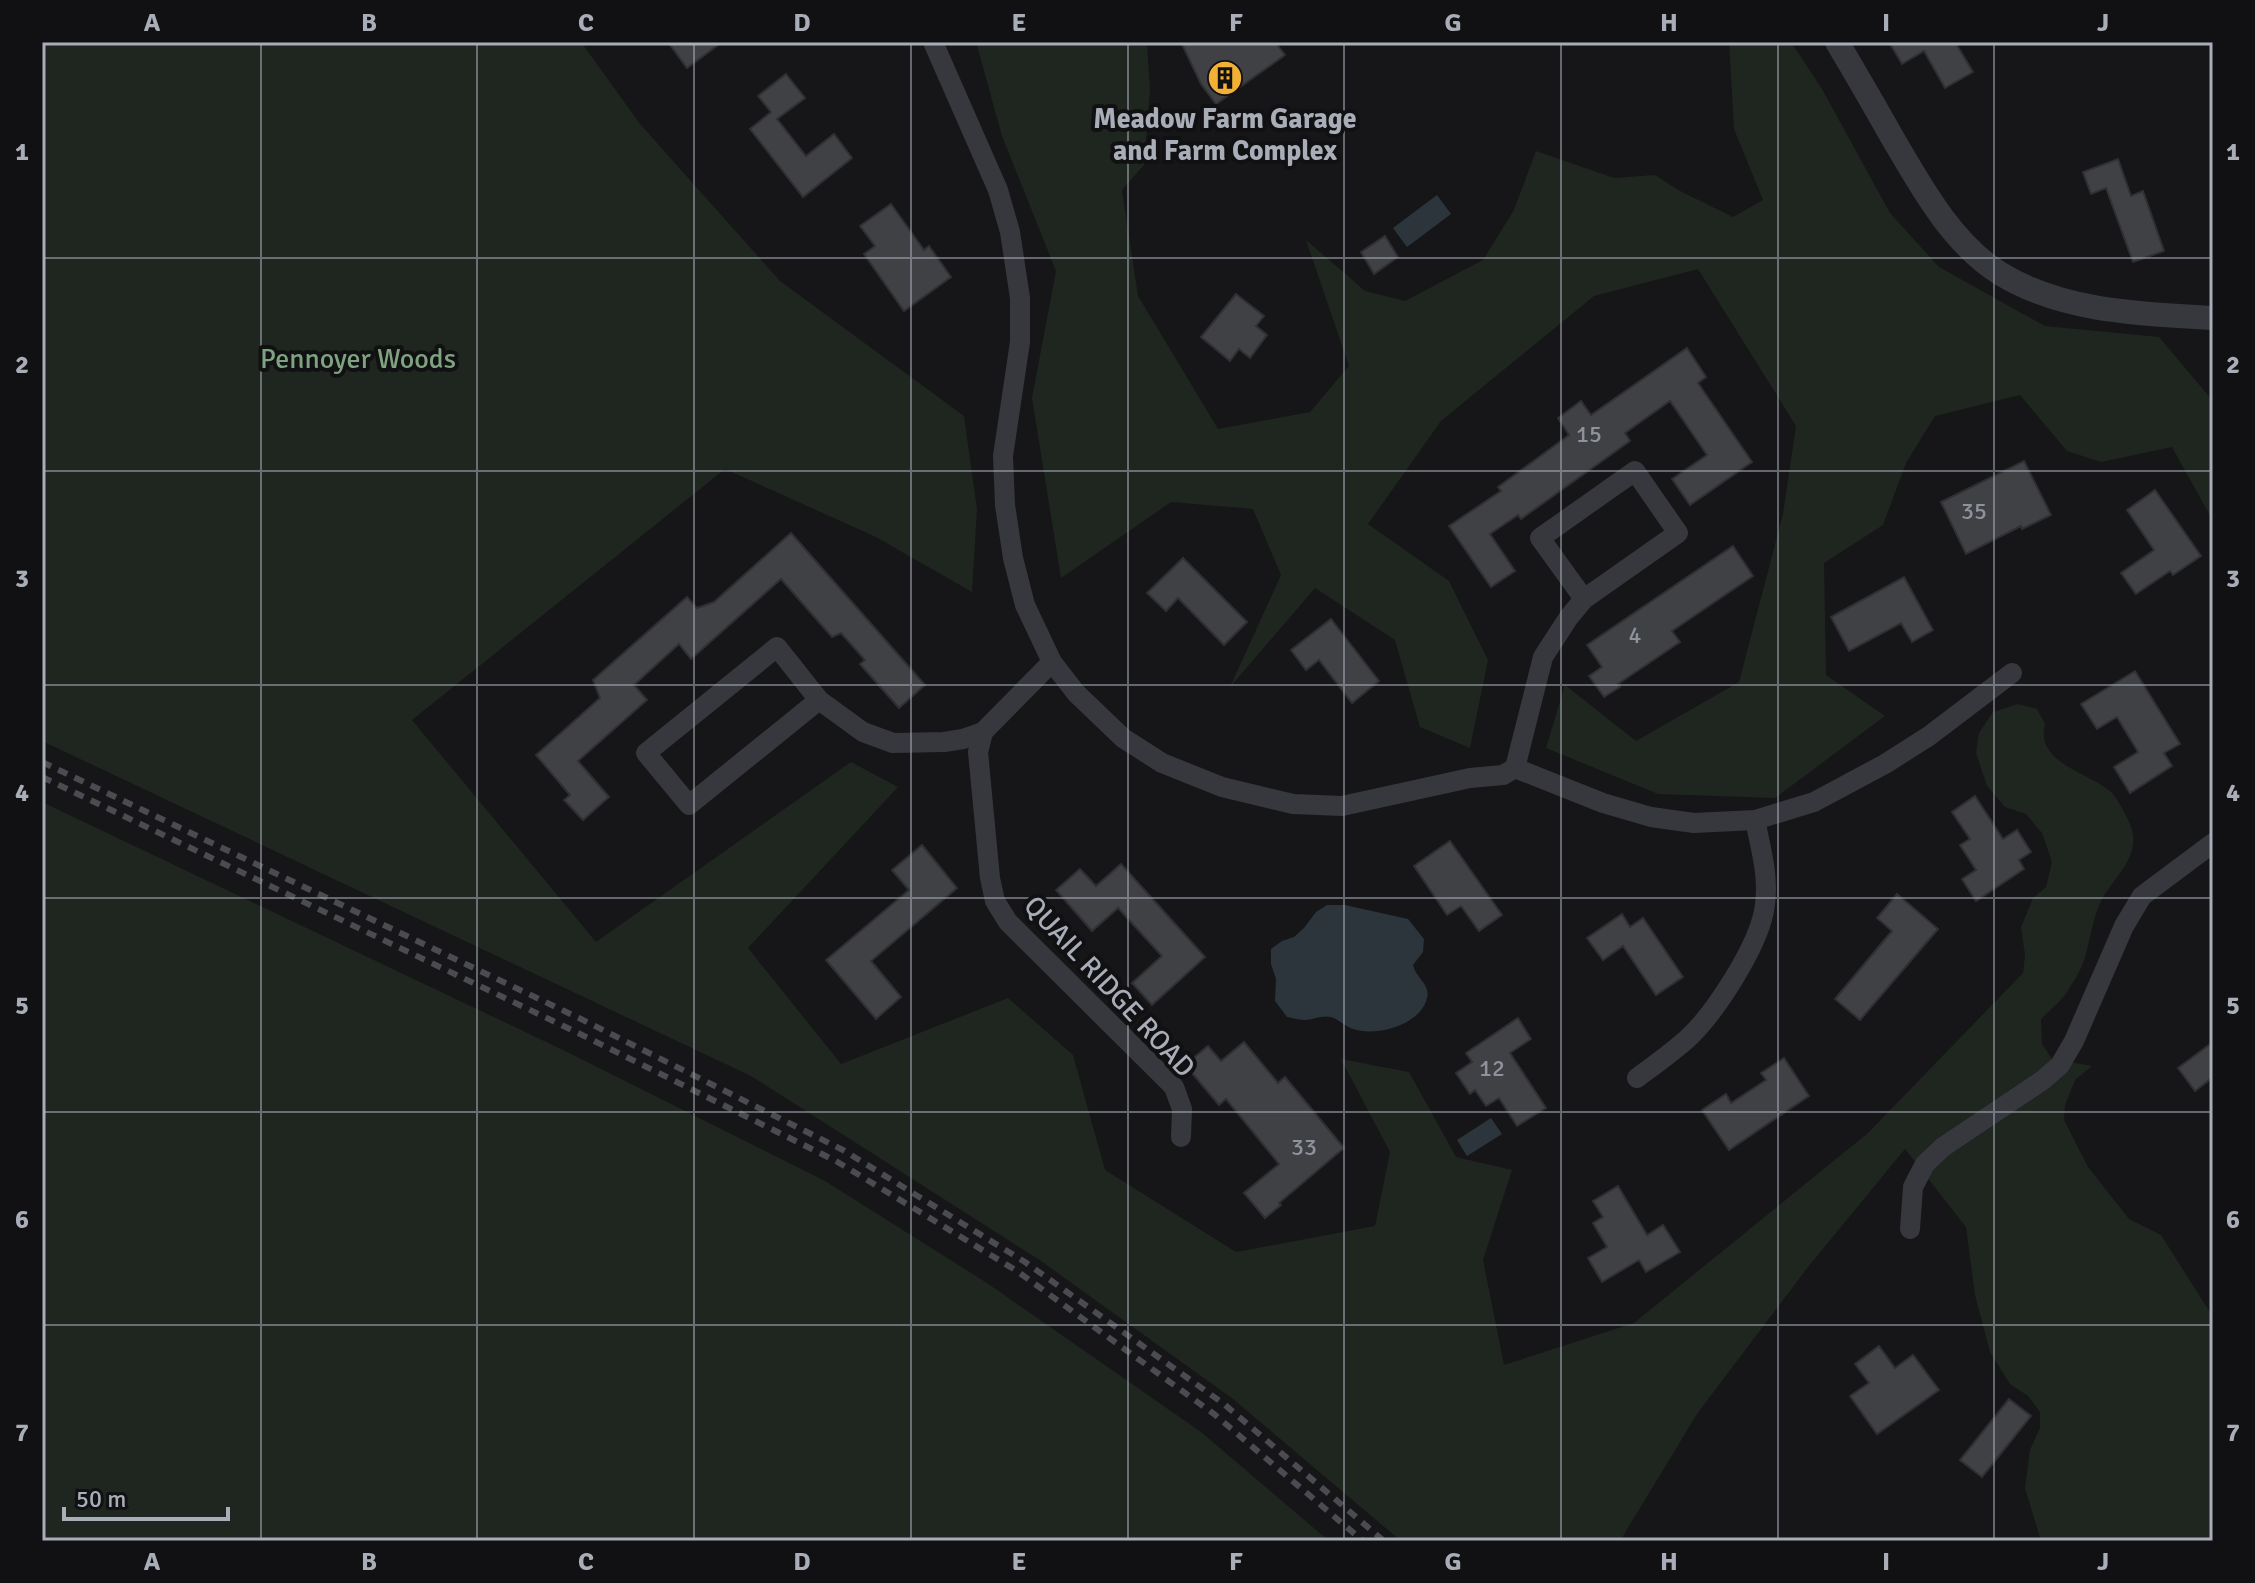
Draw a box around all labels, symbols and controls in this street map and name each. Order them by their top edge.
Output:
text: A [144,7,161,39]
text: B [361,7,377,39]
text: C [578,7,594,39]
text: D [793,7,811,39]
text: E [1012,7,1026,39]
text: F [1229,7,1243,39]
text: G [1444,7,1462,39]
text: H [1660,7,1678,39]
text: I [1882,7,1890,39]
text: J [2097,7,2109,39]
building icon: Meadow Farm Garage and Farm Complex [1206,59,1244,97]
place label: Meadow Farm Garage and Farm Complex [1093,102,1357,168]
text: 1 [15,136,29,168]
text: 1 [2226,136,2240,168]
park label: Pennoyer Woods [260,342,456,376]
text: 2 [15,349,29,381]
text: 2 [2226,349,2240,381]
house number: 15 [1576,419,1602,449]
house number: 35 [1961,496,1987,526]
text: 3 [15,563,29,595]
text: 3 [2226,563,2240,595]
house number: 4 [1629,620,1642,650]
text: 4 [15,777,29,809]
text: 4 [2226,777,2240,809]
street label: QUAIL RIDGE ROAD [1017,889,1202,1084]
text: 5 [15,990,29,1022]
text: 5 [2226,990,2240,1022]
house number: 12 [1479,1053,1505,1083]
house number: 33 [1291,1132,1317,1162]
text: 6 [15,1204,29,1236]
text: 6 [2226,1204,2240,1236]
text: 7 [15,1417,29,1449]
text: 7 [2226,1417,2240,1449]
scale bar [64,1471,228,1521]
text: 50 m [76,1484,126,1514]
text: A [144,1546,161,1578]
text: B [361,1546,377,1578]
text: C [578,1546,594,1578]
text: D [793,1546,811,1578]
text: E [1012,1546,1026,1578]
text: F [1229,1546,1243,1578]
text: G [1444,1546,1462,1578]
text: H [1660,1546,1678,1578]
text: I [1882,1546,1890,1578]
text: J [2097,1546,2109,1578]

